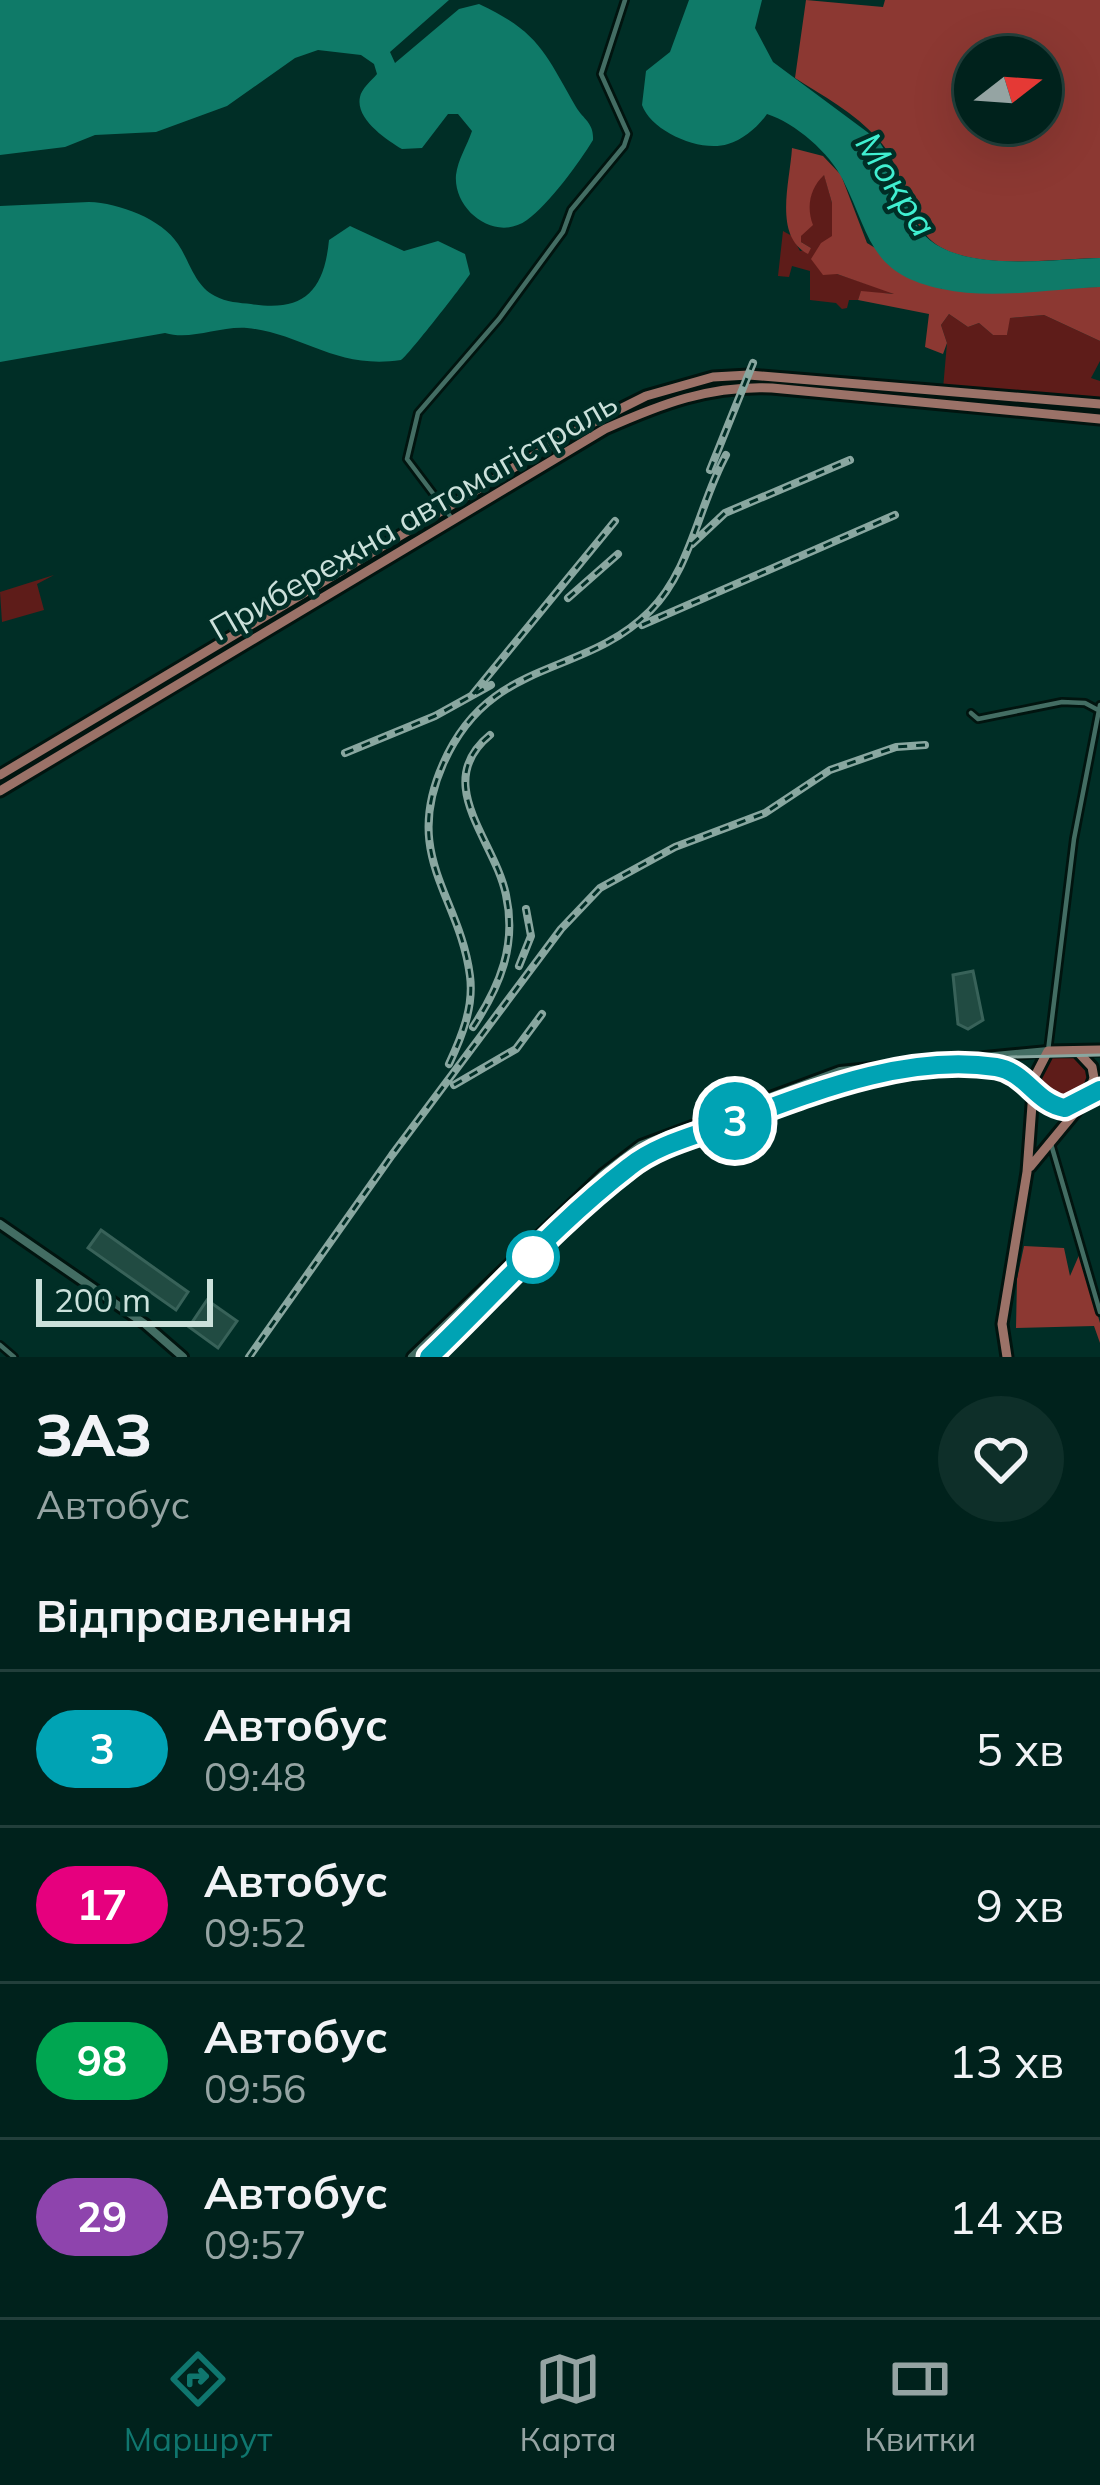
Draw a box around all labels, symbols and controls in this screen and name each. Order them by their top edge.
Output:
north arrow [954,36,1062,144]
map controls [954,36,1062,144]
water label: Мокра [847,123,947,245]
street label: Прибережна автомагістраль [202,381,624,649]
line badge: 3 [696,1082,774,1160]
text: 3 [722,1094,748,1147]
unlabelled marker [508,1232,558,1282]
scale bar [36,1273,213,1326]
text: 200 m [54,1279,151,1320]
button: heart [938,1396,1064,1522]
text: ЗАЗ [36,1399,151,1470]
text: Автобус [36,1480,190,1529]
text: Відправлення [36,1587,353,1643]
text: Автобус [204,1696,388,1752]
text: 5 хв [976,1721,1064,1777]
text: 3 [89,1722,115,1775]
text: 09:48 [204,1752,307,1801]
text: Автобус [204,1852,388,1908]
text: 9 хв [976,1877,1064,1933]
text: 17 [77,1878,127,1931]
text: 09:52 [204,1908,307,1957]
text: Автобус [204,2008,388,2064]
text: 13 хв [949,2033,1064,2089]
text: 98 [77,2034,127,2087]
text: 09:56 [204,2064,307,2113]
text: Автобус [204,2164,388,2220]
text: 14 хв [949,2189,1064,2245]
text: 29 [77,2190,127,2243]
text: 09:57 [204,2220,307,2269]
tab: Маршрут [124,2346,272,2459]
tab: Карта [520,2346,617,2459]
tab: Квитки [864,2346,976,2459]

